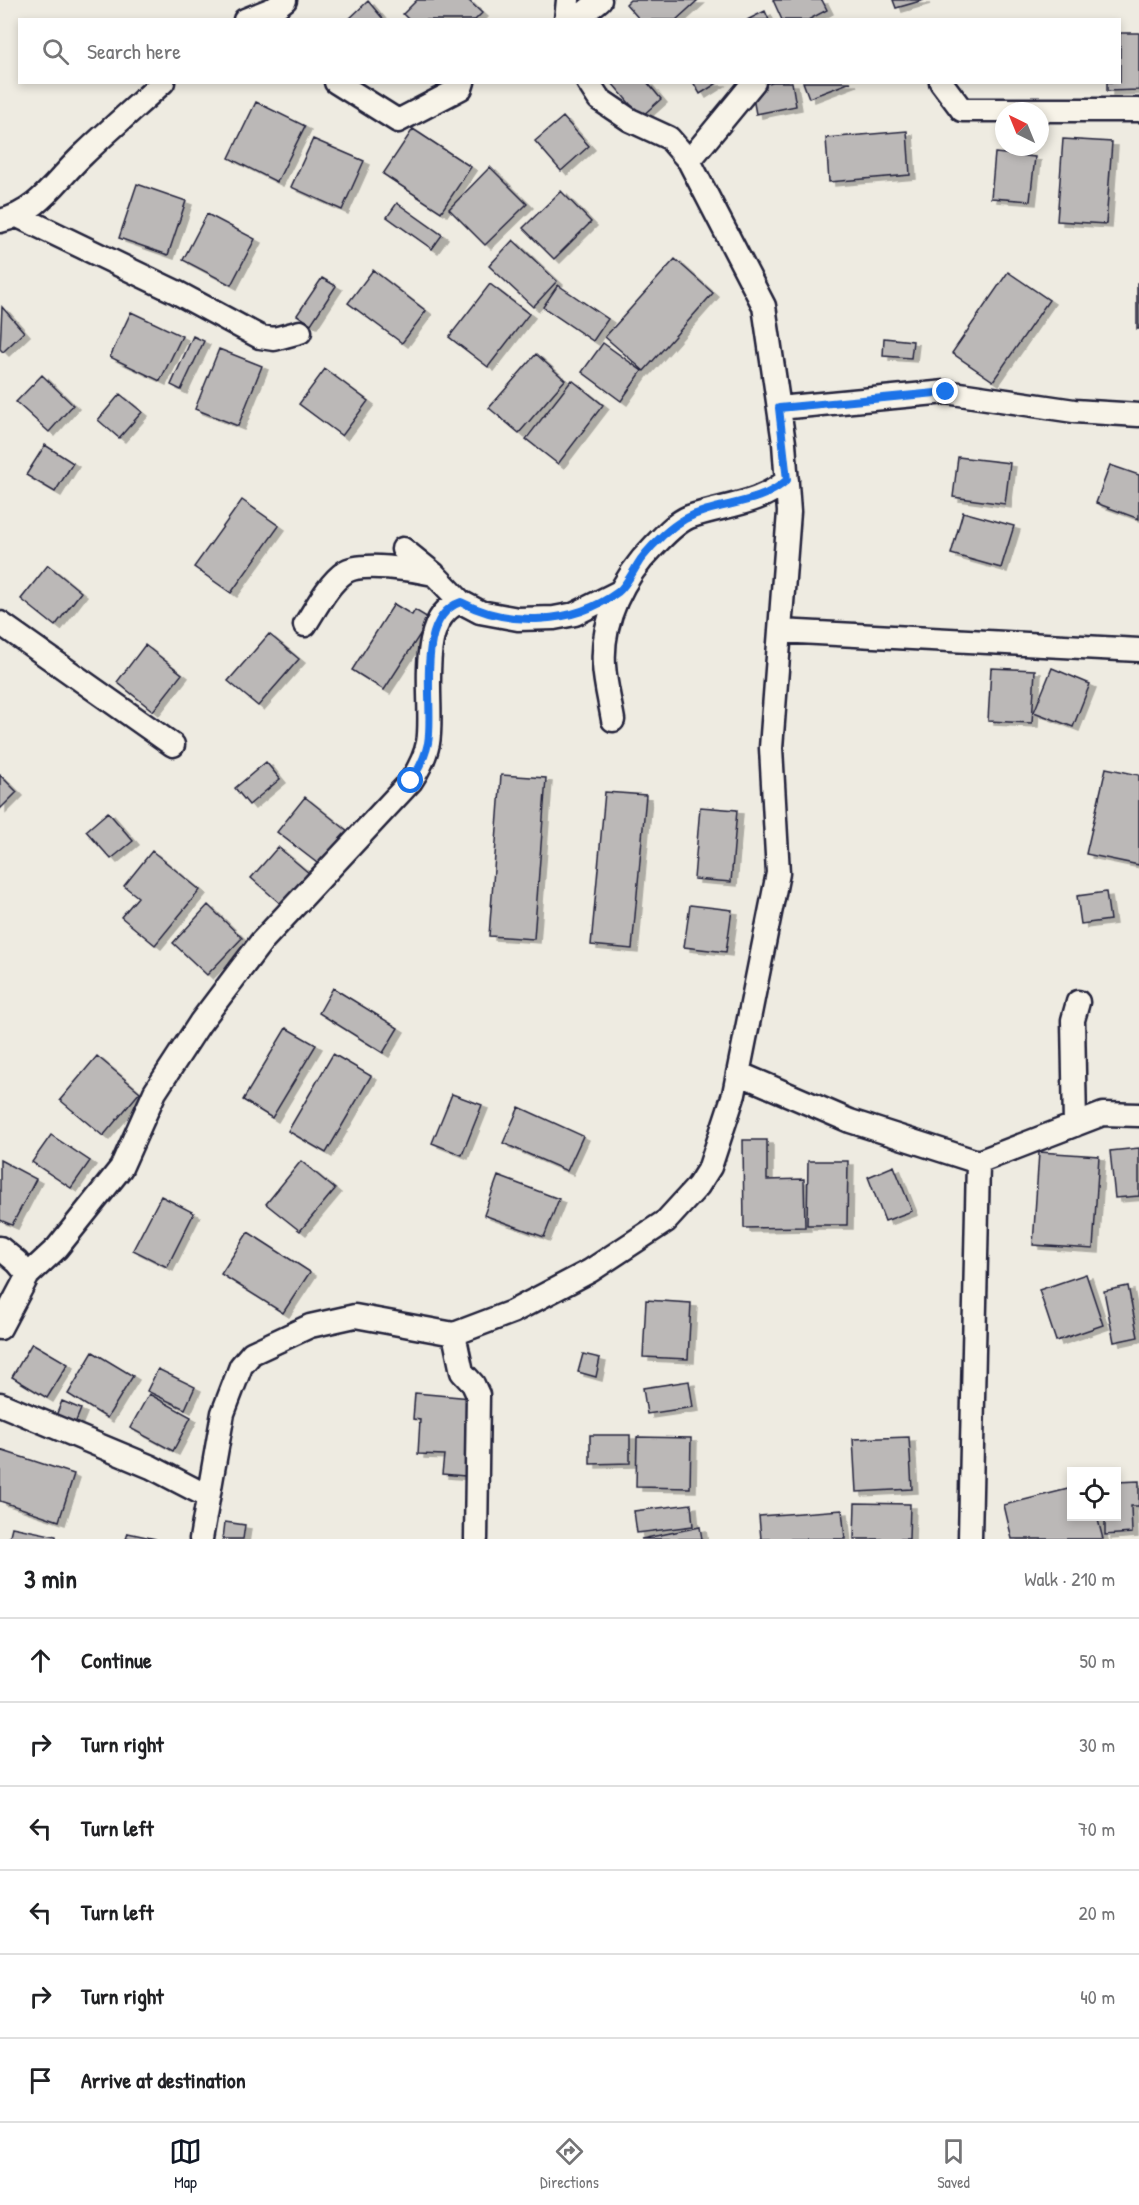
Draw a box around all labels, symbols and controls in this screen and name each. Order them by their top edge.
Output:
search box [18,18,1121,84]
icon: search [39,35,72,68]
text: Search here [87,36,181,66]
north arrow [995,102,1049,156]
route end [932,378,958,404]
route start [397,767,423,793]
map controls [1067,1467,1121,1521]
button: locate [1067,1467,1121,1521]
text: 3 min [24,1561,77,1596]
text: Walk · 210 m [1024,1565,1115,1592]
icon: ahead [24,1644,57,1677]
text: Continue [81,1645,152,1675]
text: 50 m [1079,1647,1115,1674]
icon: right [24,1728,57,1761]
text: Turn right [81,1729,164,1759]
text: 30 m [1079,1731,1115,1758]
icon: left [24,1812,57,1845]
text: Turn left [81,1813,154,1843]
text: 70 m [1078,1815,1115,1842]
icon: left [24,1896,57,1929]
text: Turn left [81,1897,154,1927]
text: 20 m [1078,1899,1115,1926]
icon: right [24,1980,57,2013]
text: Turn right [81,1981,164,2011]
text: 40 m [1080,1983,1115,2010]
icon: arrive [24,2064,57,2097]
text: Arrive at destination [81,2065,246,2095]
tab: Map [169,2135,202,2193]
tab: Directions [540,2135,599,2193]
tab: Saved [937,2135,970,2193]

